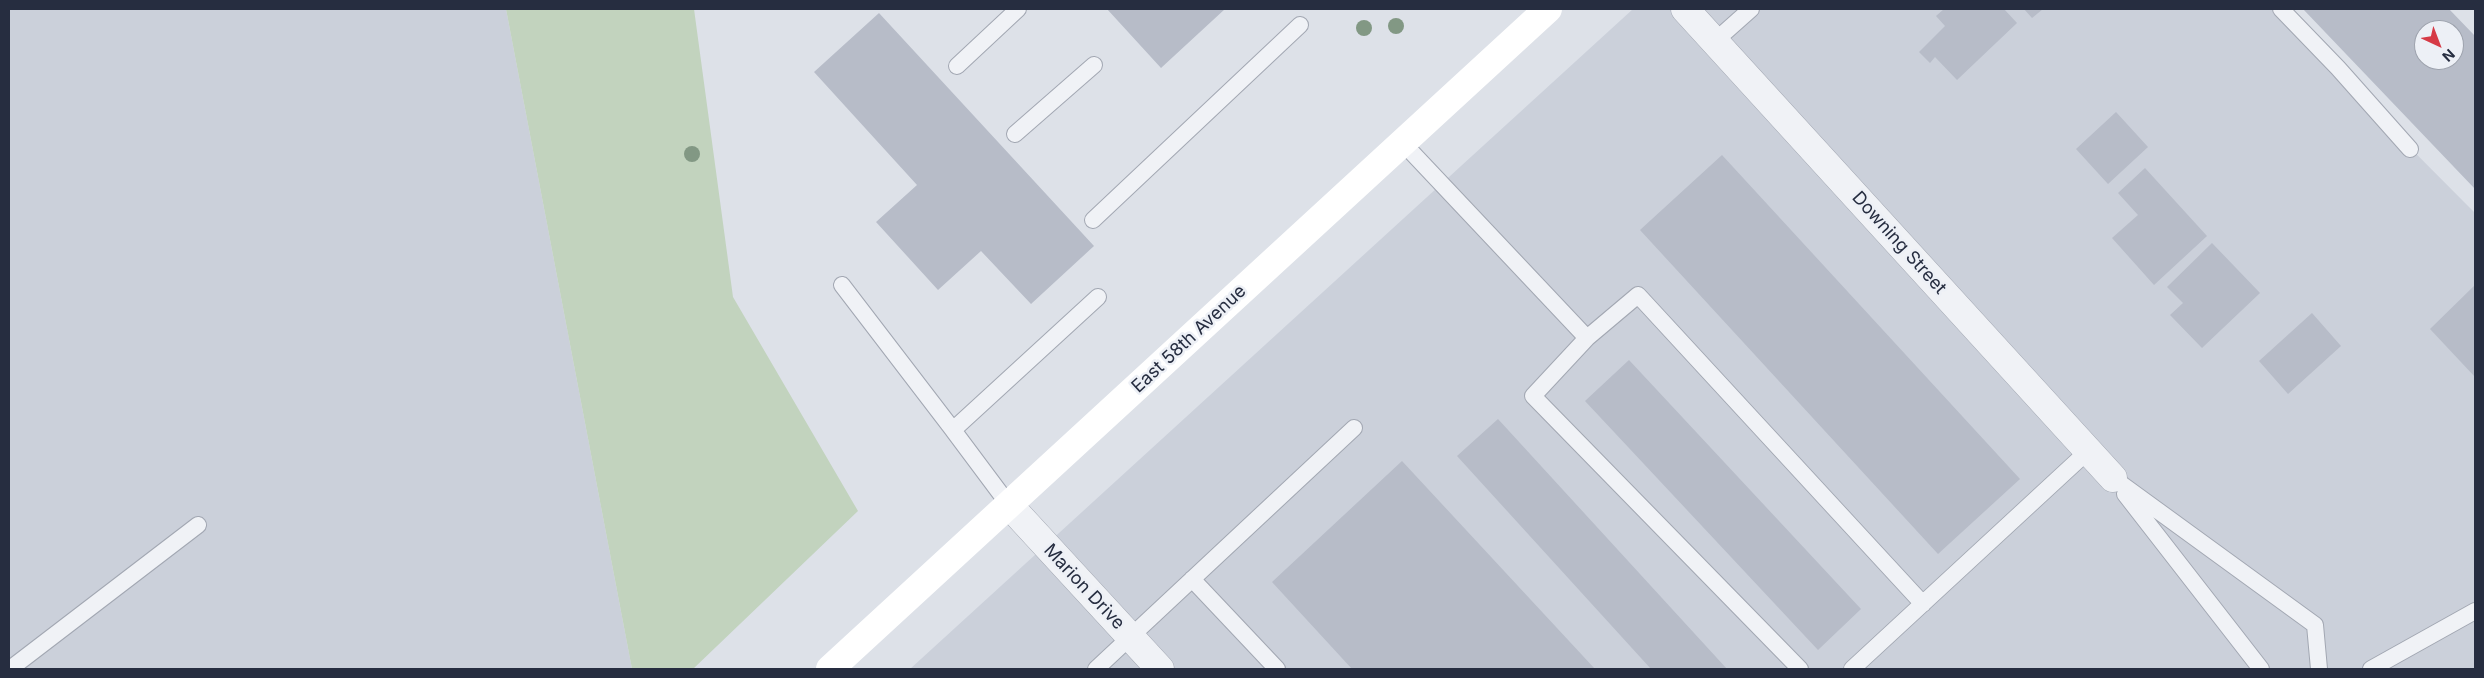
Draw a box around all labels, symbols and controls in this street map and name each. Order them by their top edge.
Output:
north arrow [2414,20,2464,70]
text: N [2439,46,2459,65]
street label: Downing Street [1847,187,1951,299]
street label: East 58th Avenue [1127,281,1251,397]
street label: Marion Drive [1039,540,1129,634]

